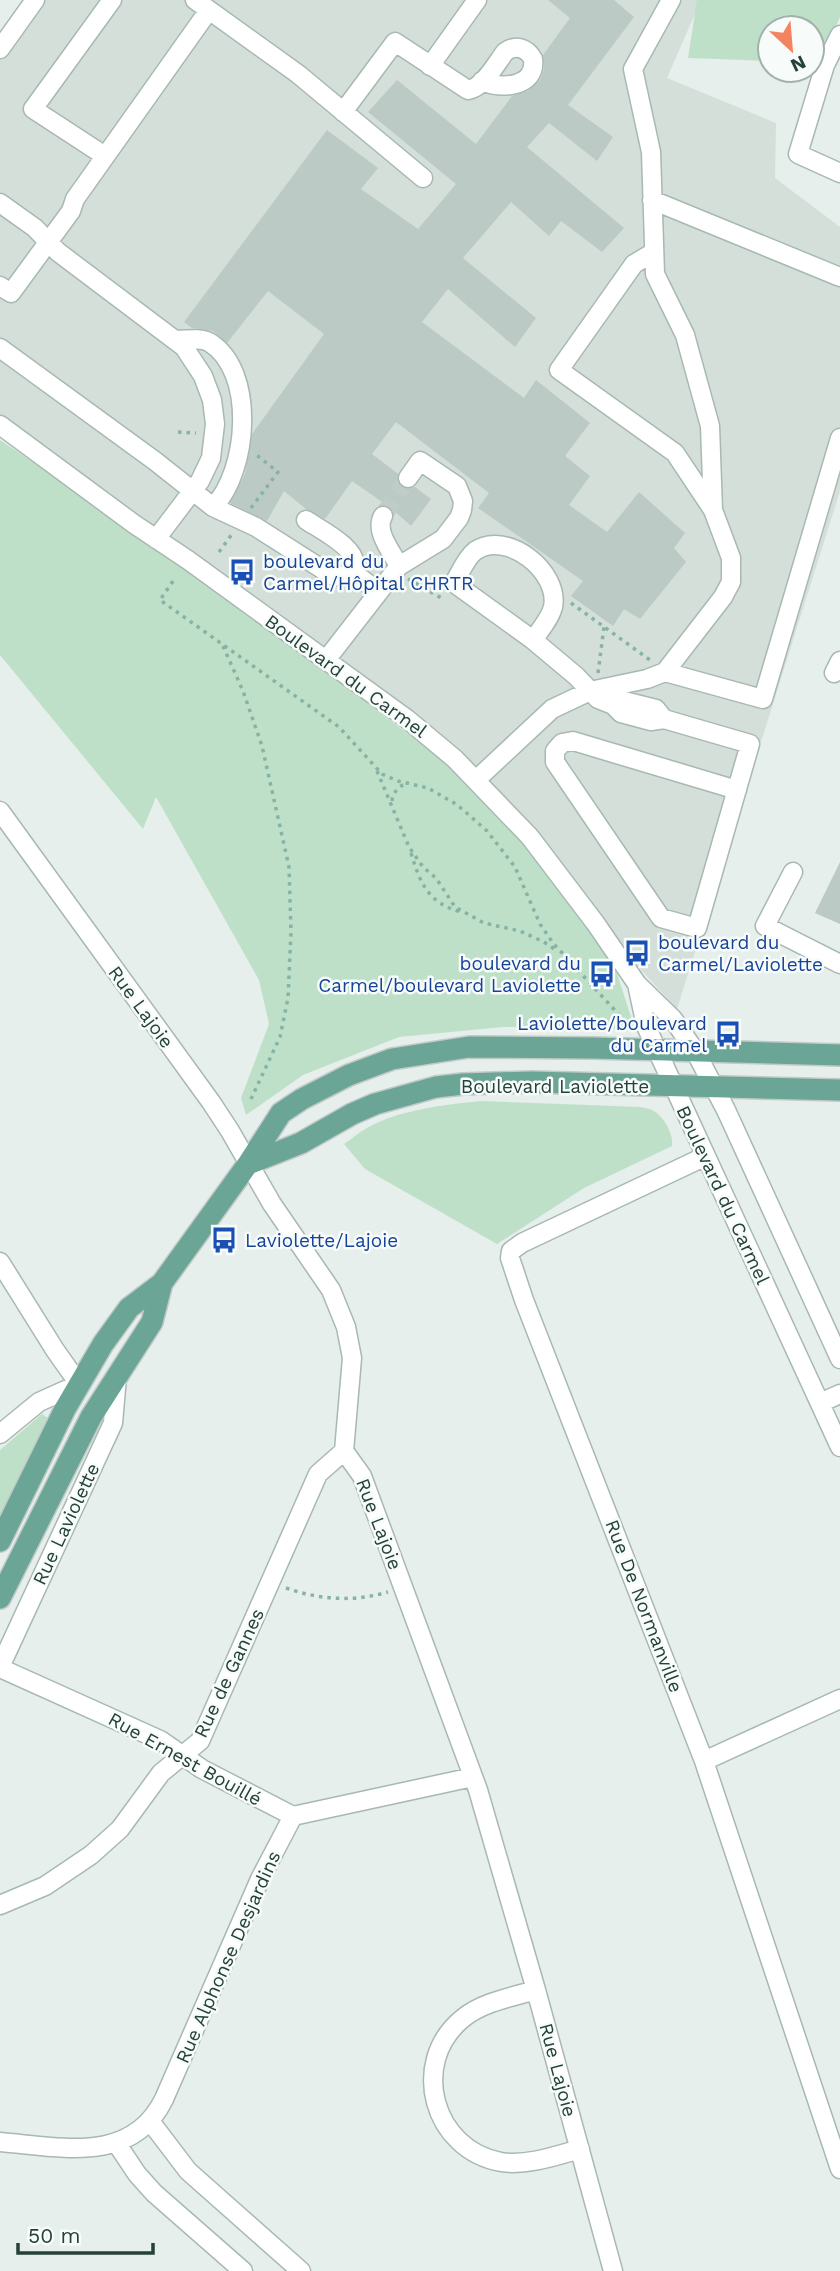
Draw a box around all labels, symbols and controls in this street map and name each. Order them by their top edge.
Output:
north arrow [756,14,826,84]
text: N [787,50,810,77]
place label: boulevard du Carmel/Hôpital CHRTR [263,550,474,595]
bus stop icon: boulevard du Carmel/Hôpital CHRTR [227,557,257,587]
street label: Boulevard du Carmel [260,609,432,743]
place label: boulevard du Carmel/Laviolette [658,931,823,976]
bus stop icon: boulevard du Carmel/Laviolette [622,938,652,968]
place label: boulevard du Carmel/boulevard Laviolette [318,952,581,997]
bus stop icon: boulevard du Carmel/boulevard Laviolette [587,959,617,989]
street label: Rue Lajoie [103,961,179,1053]
place label: Laviolette/boulevard du Carmel [517,1012,707,1057]
bus stop icon: Laviolette/boulevard du Carmel [713,1019,743,1049]
street label: Boulevard Laviolette [461,1075,649,1098]
street label: Boulevard du Carmel [671,1102,775,1288]
bus stop icon: Laviolette/Lajoie [209,1225,239,1255]
place label: Laviolette/Lajoie [245,1229,398,1252]
street label: Rue Laviolette [28,1459,104,1589]
street label: Rue Lajoie [351,1475,407,1573]
street label: Rue De Normanville [600,1516,688,1696]
street label: Rue de Gannes [189,1605,269,1741]
street label: Rue Ernest Bouillé [104,1707,266,1811]
street label: Rue Alphonse Desjardins [171,1847,285,2067]
street label: Rue Lajoie [534,2021,582,2119]
scale bar [18,2212,152,2256]
text: 50 m [28,2223,80,2248]

